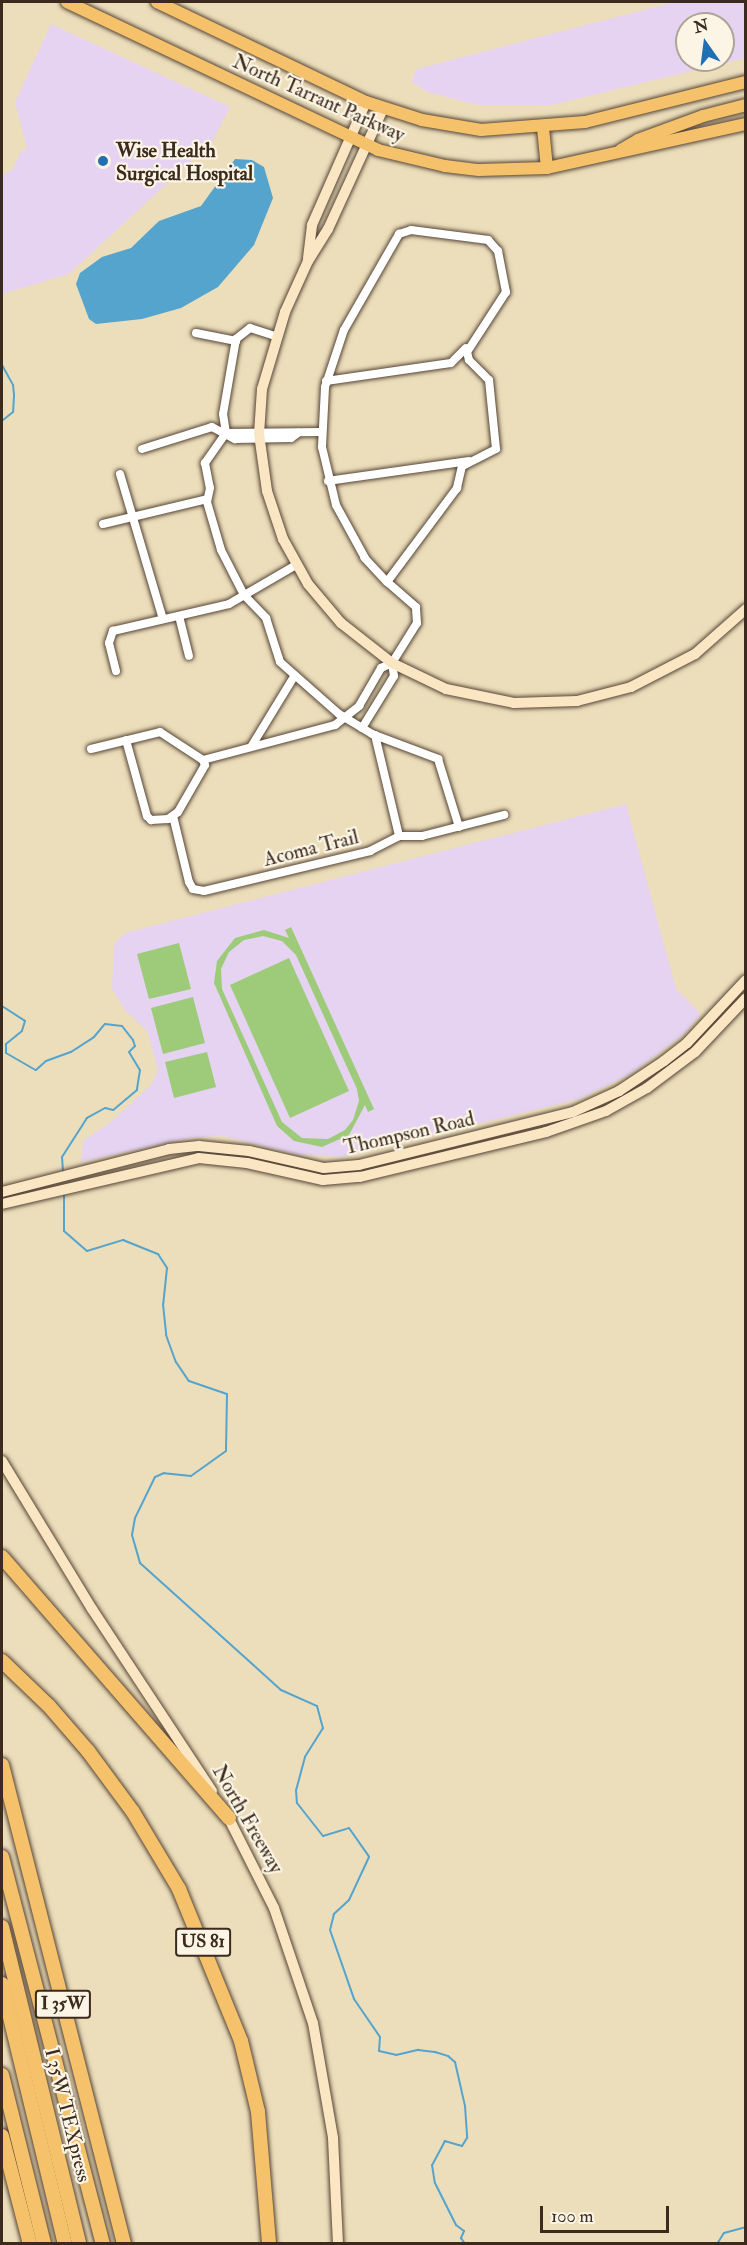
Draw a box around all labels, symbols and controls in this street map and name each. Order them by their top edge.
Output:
north arrow [675,12,735,72]
text: N [692,15,710,38]
street label: North Tarrant Parkway [229,49,409,147]
place label: Wise Health Surgical Hospital [116,138,253,185]
marker: Wise Health Surgical Hospital [94,152,112,170]
street label: Acoma Trail [261,825,361,871]
street label: Thompson Road [341,1106,477,1160]
street label: North Freeway [207,1761,289,1877]
road number: US 81 [174,1927,232,1957]
road number: I 35W [34,1989,92,2019]
street label: I 35W TEXpress [40,2045,96,2185]
scale bar [543,2194,672,2232]
text: 100 m [551,2205,594,2228]

